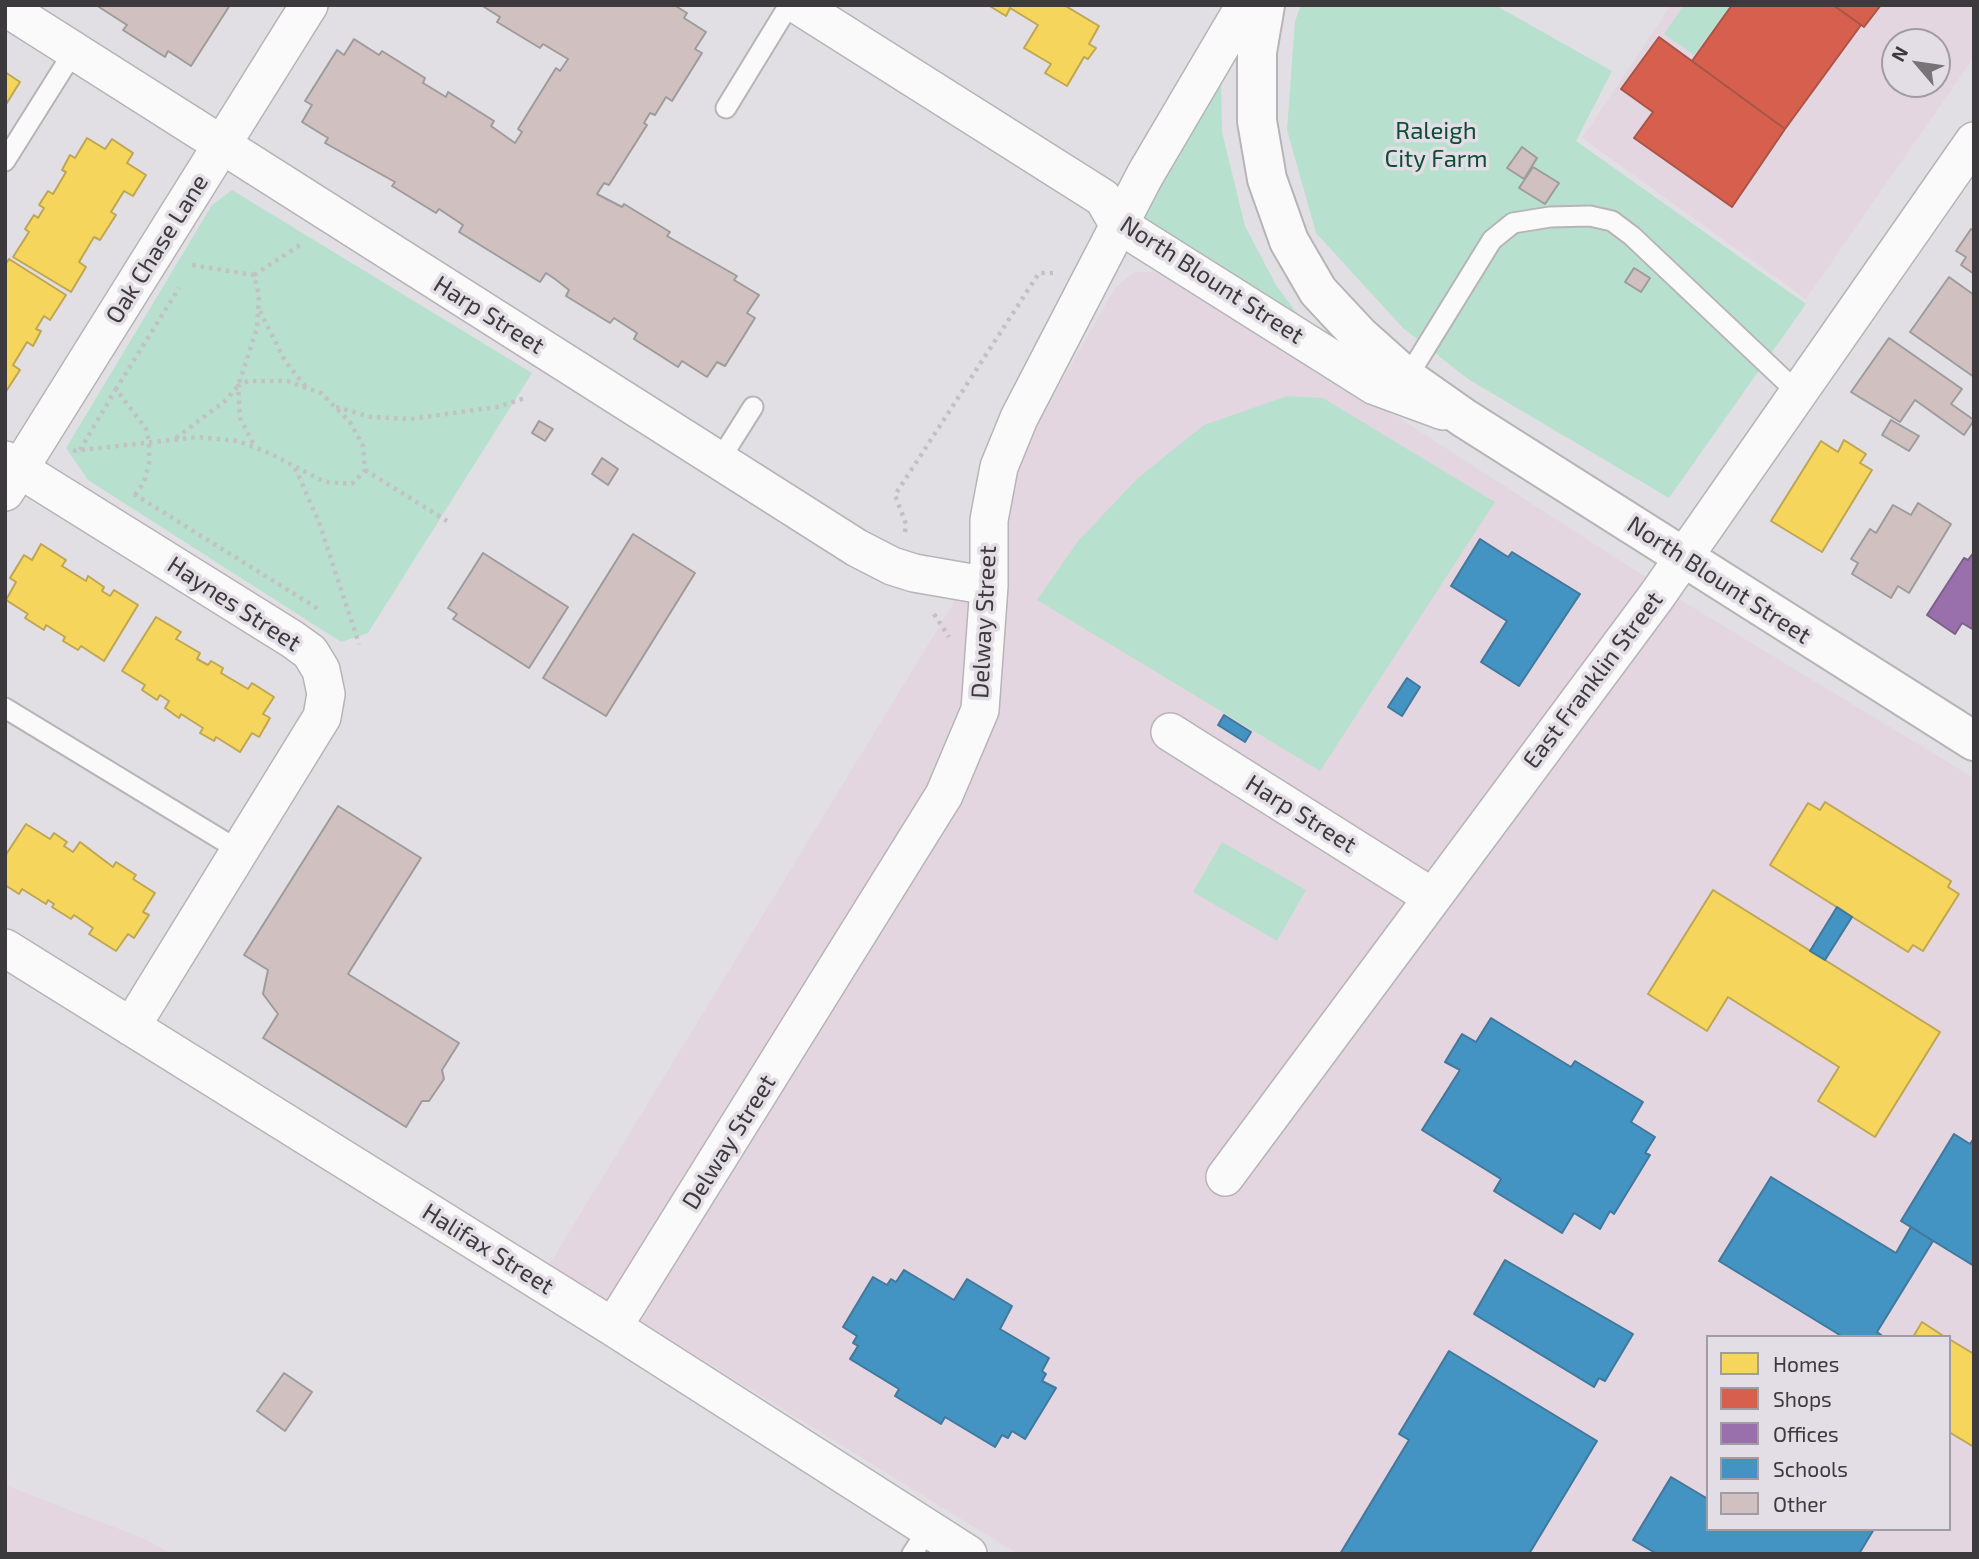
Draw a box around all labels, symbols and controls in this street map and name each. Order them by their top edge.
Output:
north arrow [1881,28,1951,98]
text: N [1886,42,1912,65]
park label: Raleigh City Farm [1384,117,1488,173]
street label: Oak Chase Lane [100,169,214,329]
street label: North Blount Street [1115,210,1309,350]
street label: Harp Street [428,270,550,360]
street label: North Blount Street [1622,510,1816,650]
street label: Delway Street [966,545,1002,699]
street label: Haynes Street [162,550,306,658]
street label: East Franklin Street [1517,586,1669,774]
street label: Harp Street [1240,769,1362,859]
street label: Delway Street [676,1069,782,1215]
street label: Halifax Street [417,1197,559,1301]
legend [1706,1335,1951,1531]
text: Homes [1773,1351,1839,1376]
text: Shops [1773,1386,1832,1411]
text: Offices [1773,1421,1839,1446]
text: Schools [1773,1456,1848,1481]
text: Other [1773,1491,1827,1516]

